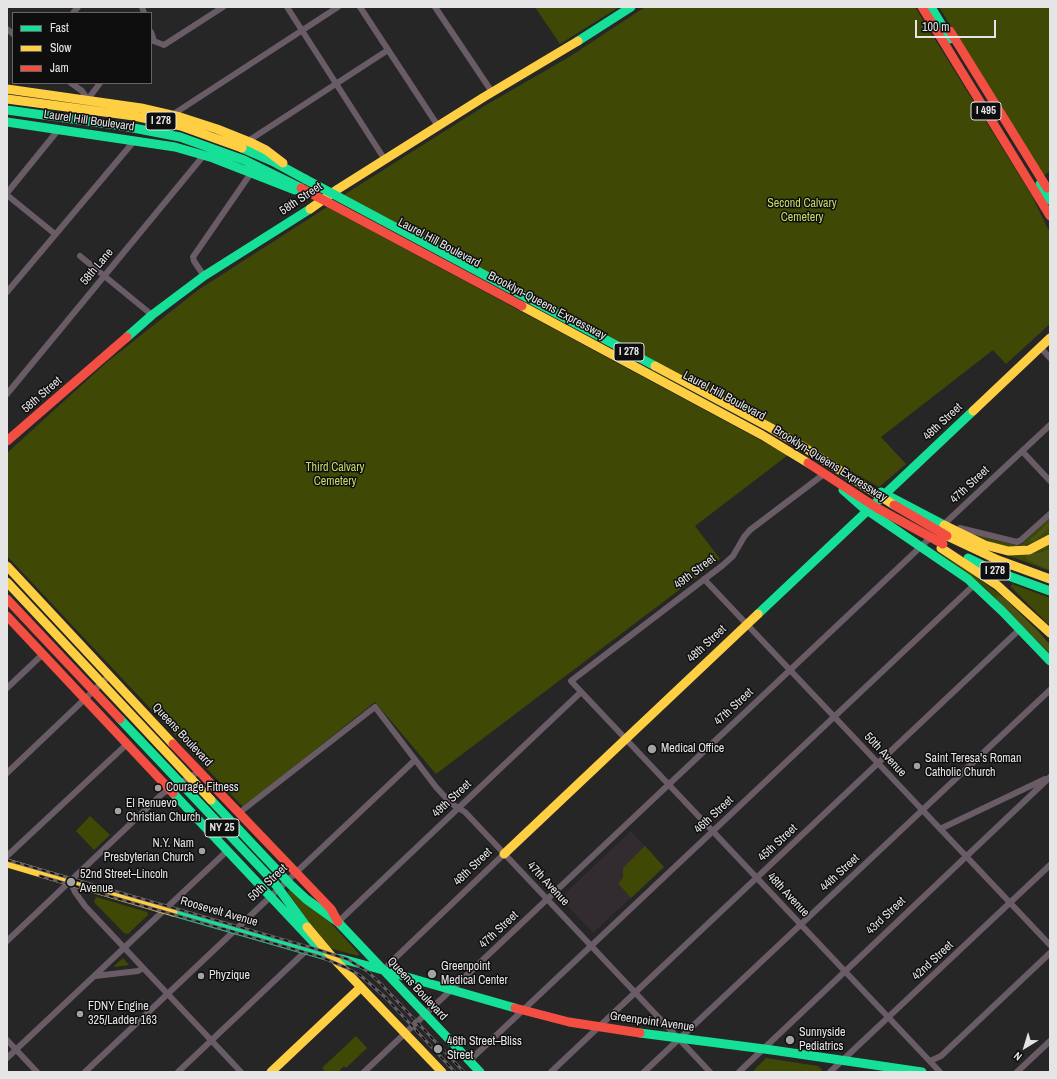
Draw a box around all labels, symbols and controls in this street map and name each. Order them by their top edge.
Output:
legend [12,12,152,84]
scale bar [917,12,998,38]
text: 100 m [922,19,949,35]
text: Fast [50,20,69,36]
text: Slow [50,40,71,56]
text: Jam [50,60,69,76]
road number: I 495 [971,102,1001,120]
street label: Laurel Hill Boulevard [43,108,135,134]
road number: I 278 [146,112,176,130]
street label: 58th Street [277,180,325,218]
park label: Second Calvary Cemetery [767,197,837,225]
street label: Laurel Hill Boulevard [395,215,483,271]
street label: 58th Lane [77,246,117,288]
street label: Brooklyn-Queens Expressway [485,269,609,343]
road number: I 278 [614,343,644,361]
street label: Laurel Hill Boulevard [680,368,768,424]
street label: 58th Street [19,374,65,416]
street label: 48th Street [920,400,966,444]
street label: Brooklyn-Queens Expressway [770,423,890,505]
park label: Third Calvary Cemetery [305,461,365,489]
street label: 47th Street [947,463,993,507]
street label: 49th Street [671,552,719,592]
road number: I 278 [980,562,1010,580]
street label: 48th Street [684,622,730,666]
street label: 47th Street [711,685,757,729]
street label: Queens Boulevard [149,700,215,770]
street label: 50th Avenue [861,730,909,780]
place label: Medical Office [661,742,724,756]
marker: Medical Office [646,743,658,755]
place label: Saint Teresa's Roman Catholic Church [925,752,1022,780]
marker: Saint Teresa's Roman Catholic Church [912,761,922,771]
street label: 49th Street [429,777,475,821]
place label: Courage Fitness [166,781,239,795]
marker: Courage Fitness [153,783,163,793]
street label: 46th Street [691,793,737,837]
place label: El Renuevo Christian Church [126,797,200,825]
marker: El Renuevo Christian Church [113,806,123,816]
road number: NY 25 [205,819,239,837]
street label: 45th Street [755,821,801,865]
place label: N.Y. Nam Presbyterian Church [104,837,194,865]
street label: 48th Street [451,845,495,889]
marker: N.Y. Nam Presbyterian Church [197,846,207,856]
street label: 44th Street [817,851,863,895]
street label: 47th Avenue [524,859,572,909]
street label: 50th Street [245,861,291,905]
place label: 52nd Street–Lincoln Avenue [80,868,168,896]
street label: 48th Avenue [764,870,812,920]
marker: 52nd Street–Lincoln Avenue [65,876,77,888]
street label: Roosevelt Avenue [179,894,259,930]
street label: 43rd Street [863,894,909,938]
street label: 47th Street [476,908,522,952]
street label: 42nd Street [909,938,957,984]
street label: Queens Boulevard [384,954,450,1024]
place label: Greenpoint Medical Center [441,960,508,988]
marker: Greenpoint Medical Center [426,968,438,980]
place label: Phyzique [209,969,250,983]
marker: Phyzique [196,971,206,981]
place label: FDNY Engine 325/Ladder 163 [88,1000,157,1028]
marker: FDNY Engine 325/Ladder 163 [75,1009,85,1019]
street label: Greenpoint Avenue [609,1009,695,1035]
place label: Sunnyside Pediatrics [799,1026,845,1054]
north arrow [1005,1027,1045,1067]
marker: Sunnyside Pediatrics [784,1034,796,1046]
place label: 46th Street–Bliss Street [447,1035,522,1063]
marker: 46th Street–Bliss Street [432,1043,444,1055]
text: N [1011,1049,1024,1064]

